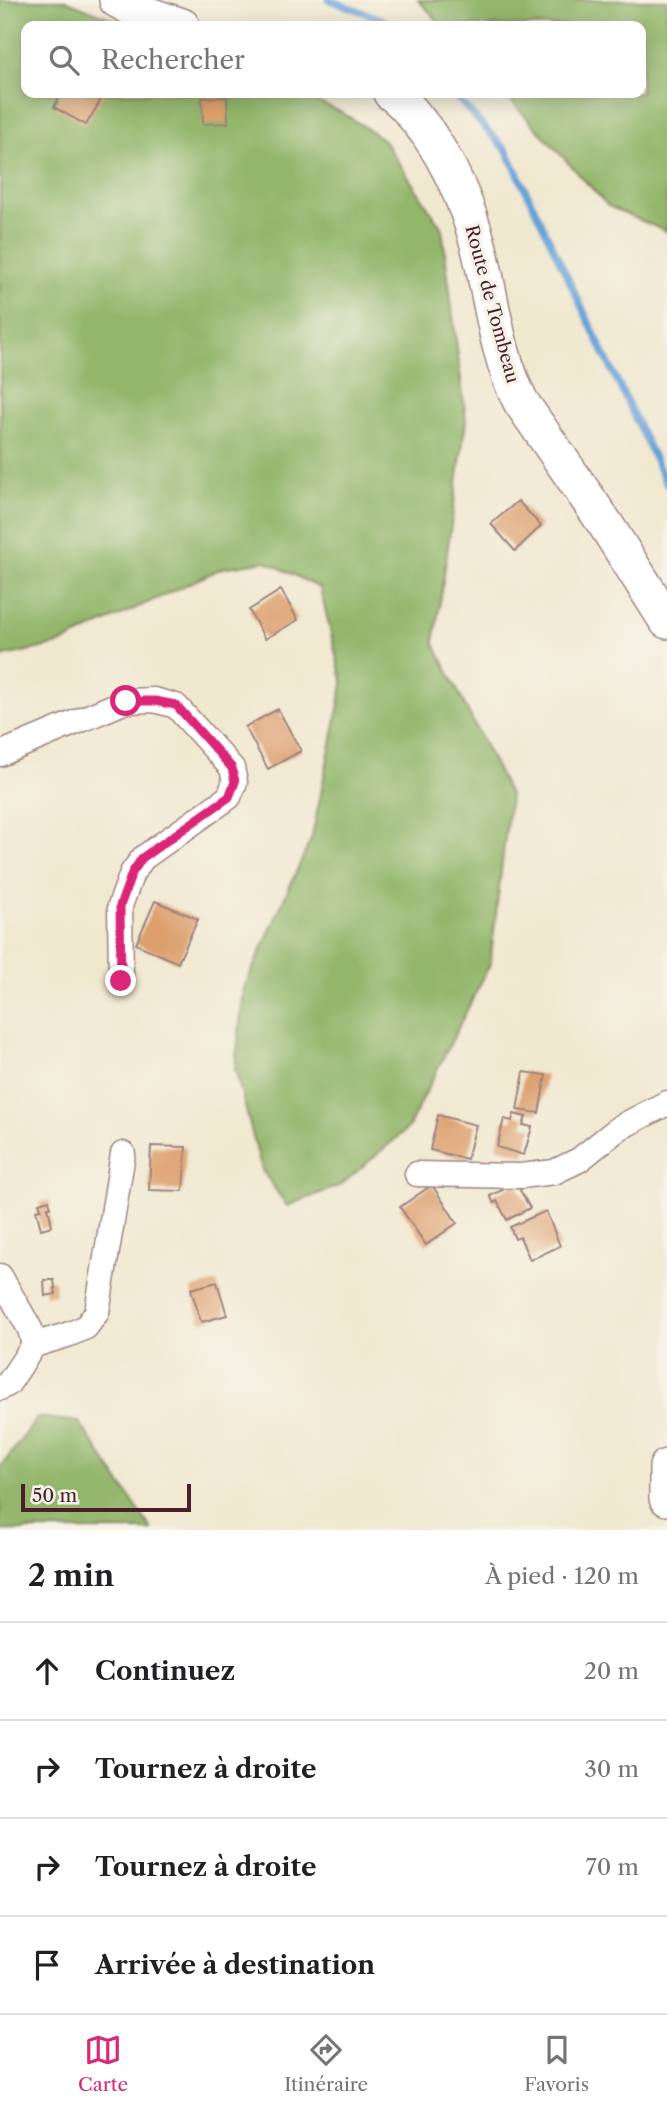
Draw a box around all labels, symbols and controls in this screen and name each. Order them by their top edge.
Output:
search box [21,21,646,98]
icon: search [45,41,83,79]
text: Rechercher [101,44,245,76]
street label: Route de Tombeau [460,223,524,385]
route start [110,685,141,716]
route end [105,965,136,996]
scale bar [21,1481,191,1513]
text: 50 m [32,1484,77,1507]
text: 2 min [28,1557,114,1594]
text: À pied · 120 m [485,1562,639,1590]
icon: ahead [28,1652,66,1690]
text: Continuez [95,1655,235,1687]
text: 20 m [584,1657,639,1685]
icon: right [28,1750,66,1788]
text: Tournez à droite [95,1753,317,1785]
text: 30 m [584,1755,639,1783]
icon: right [28,1848,66,1886]
text: Tournez à droite [95,1851,317,1883]
text: 70 m [586,1853,639,1881]
icon: arrive [28,1946,66,1984]
text: Arrivée à destination [95,1949,375,1981]
tab: Carte [78,2031,128,2096]
tab: Itinéraire [284,2031,368,2096]
tab: Favoris [524,2031,589,2096]

